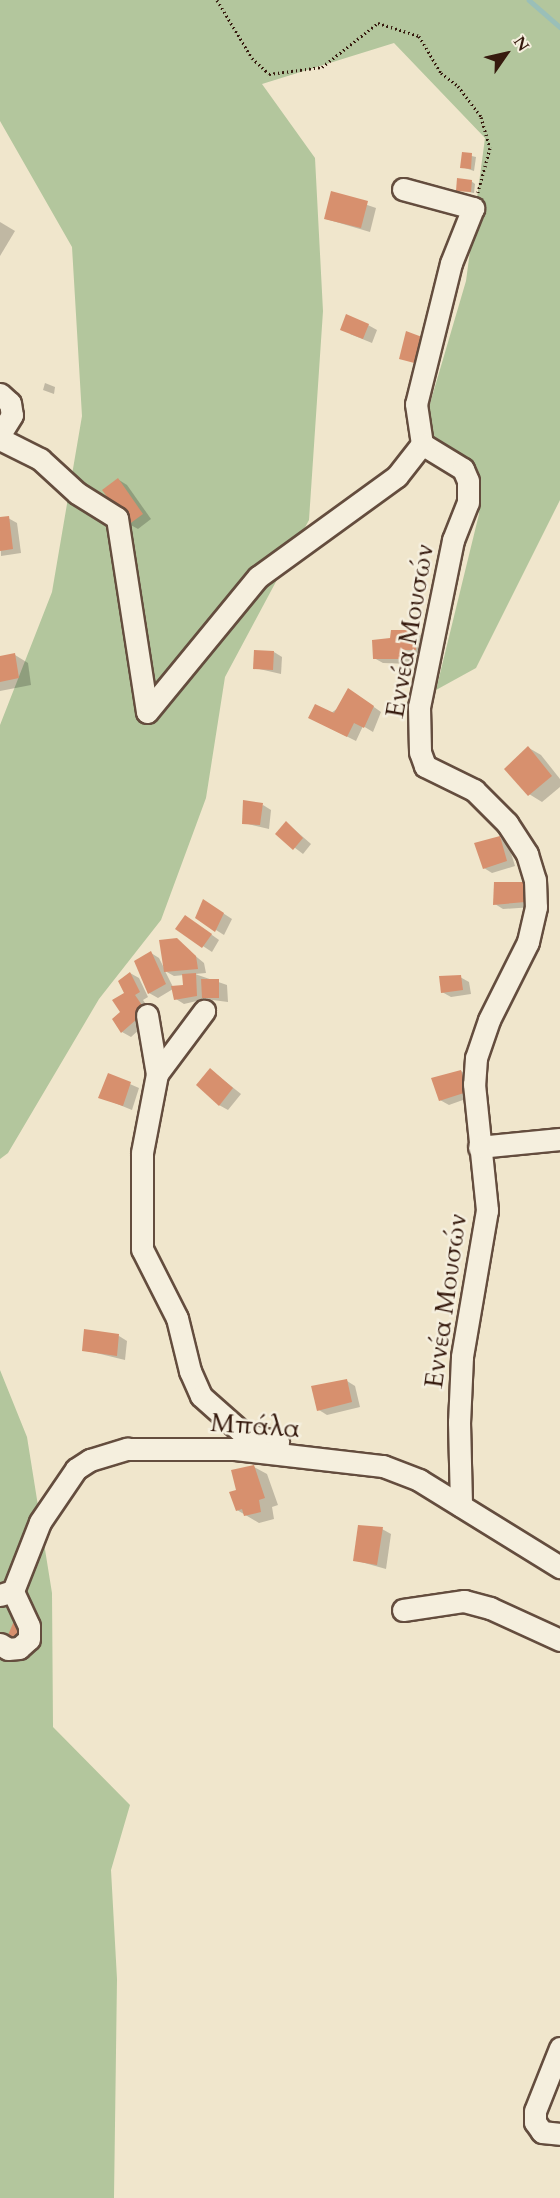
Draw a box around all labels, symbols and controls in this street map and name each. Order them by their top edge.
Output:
north arrow [476,24,536,84]
text: N [508,32,534,56]
street label: Εννέα Μουσών [379,542,441,720]
street label: Εννέα Μουσών [418,1212,474,1390]
street label: Μπάλα [209,1407,301,1445]

